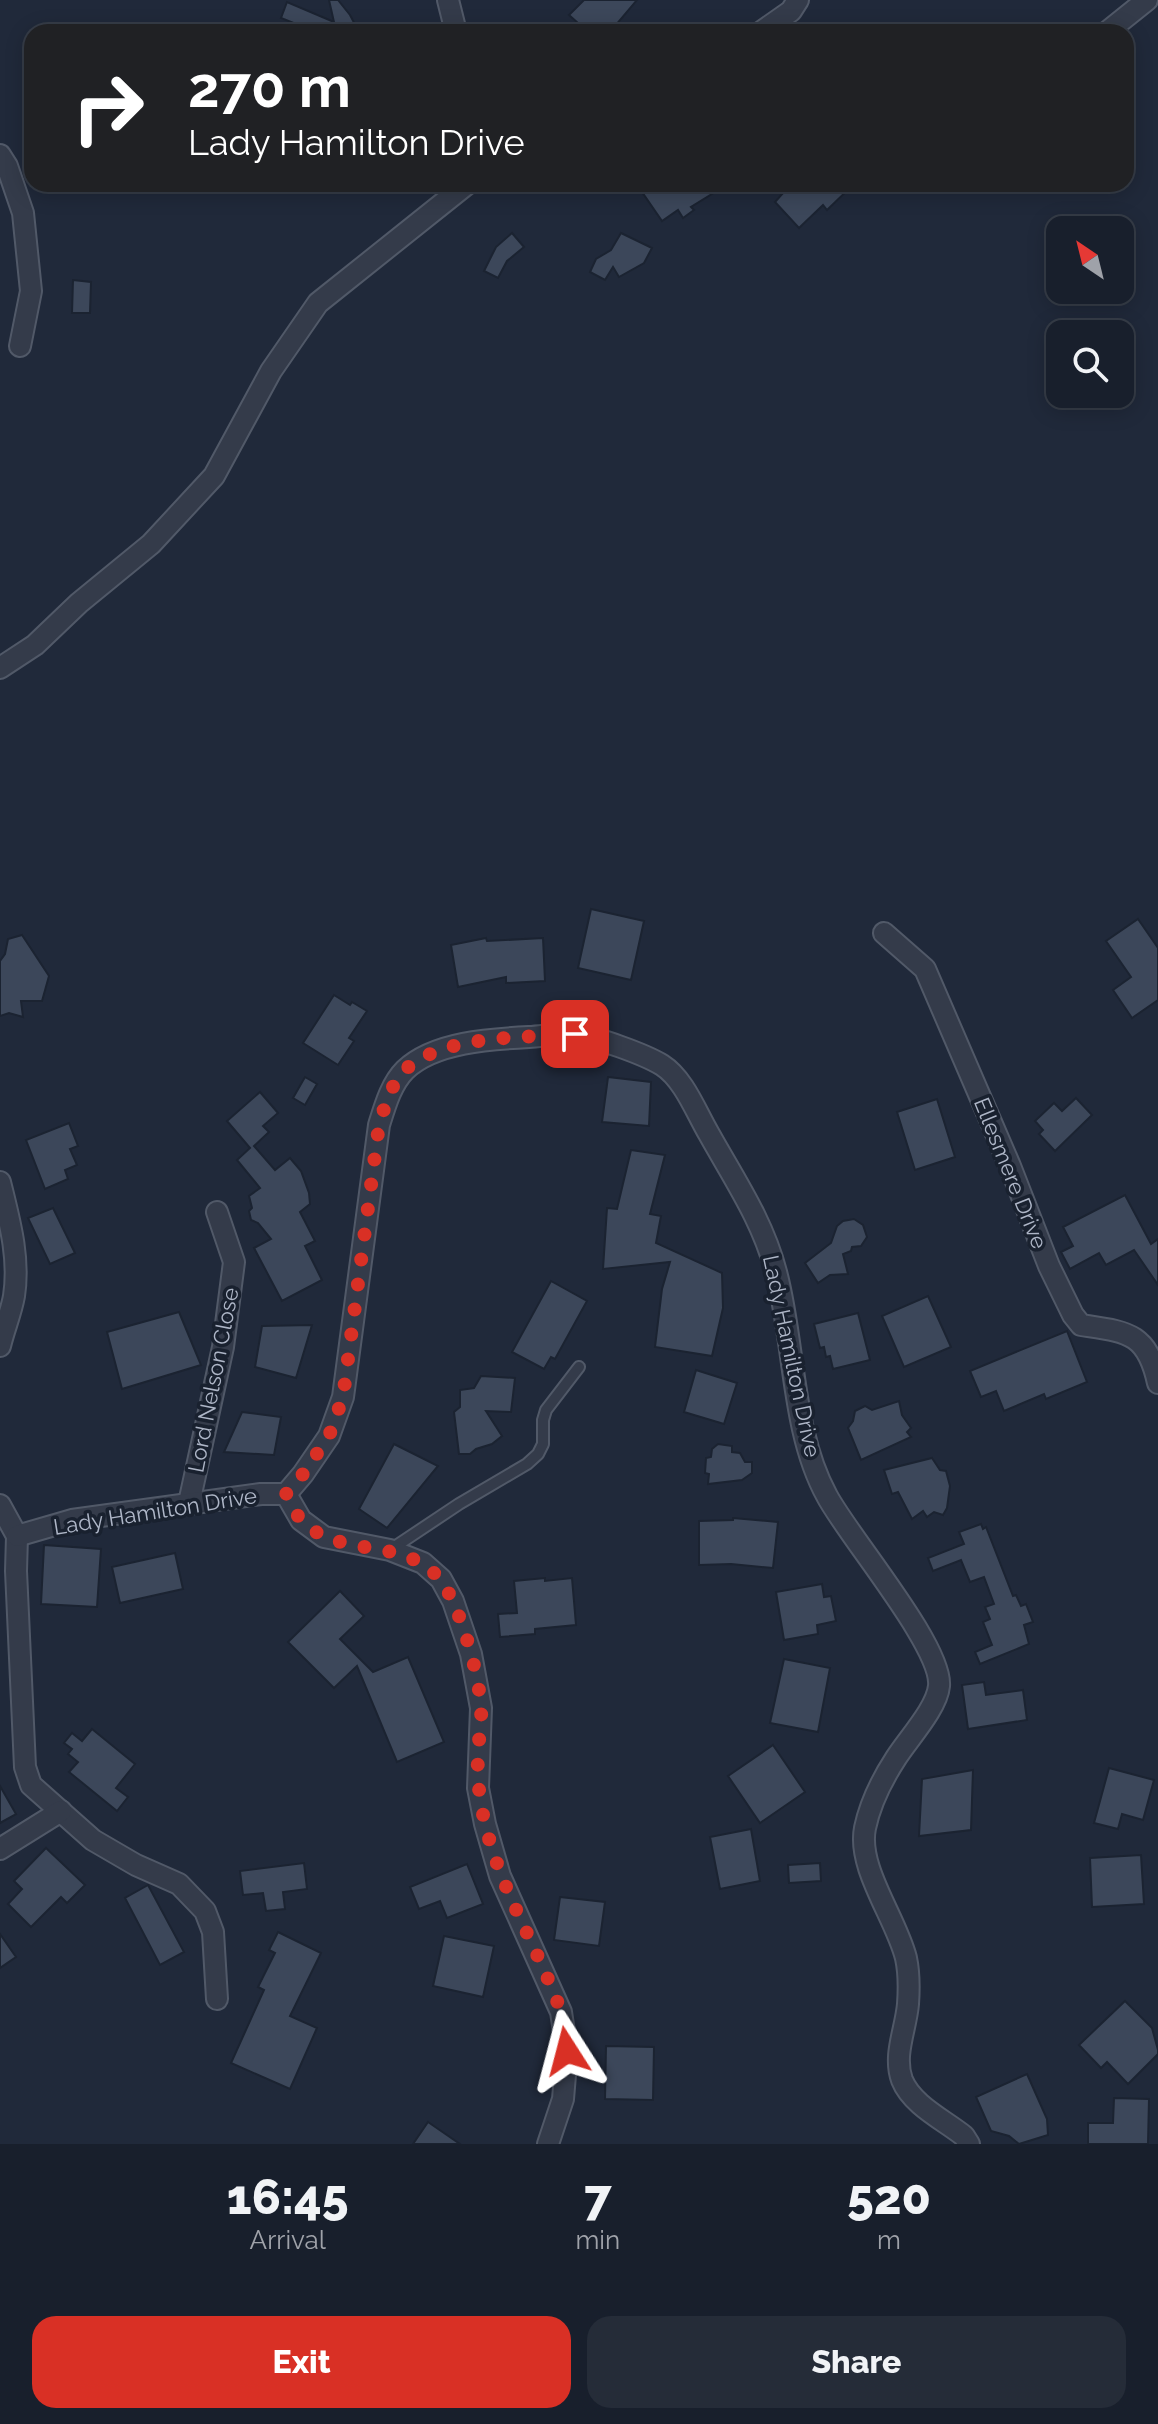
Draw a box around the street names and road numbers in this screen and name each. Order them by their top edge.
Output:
street label: Ellesmere Drive [969,1094,1053,1252]
street label: Lady Hamilton Drive [758,1253,826,1459]
street label: Lord Nelson Close [182,1285,244,1475]
street label: Lady Hamilton Drive [51,1482,259,1540]

